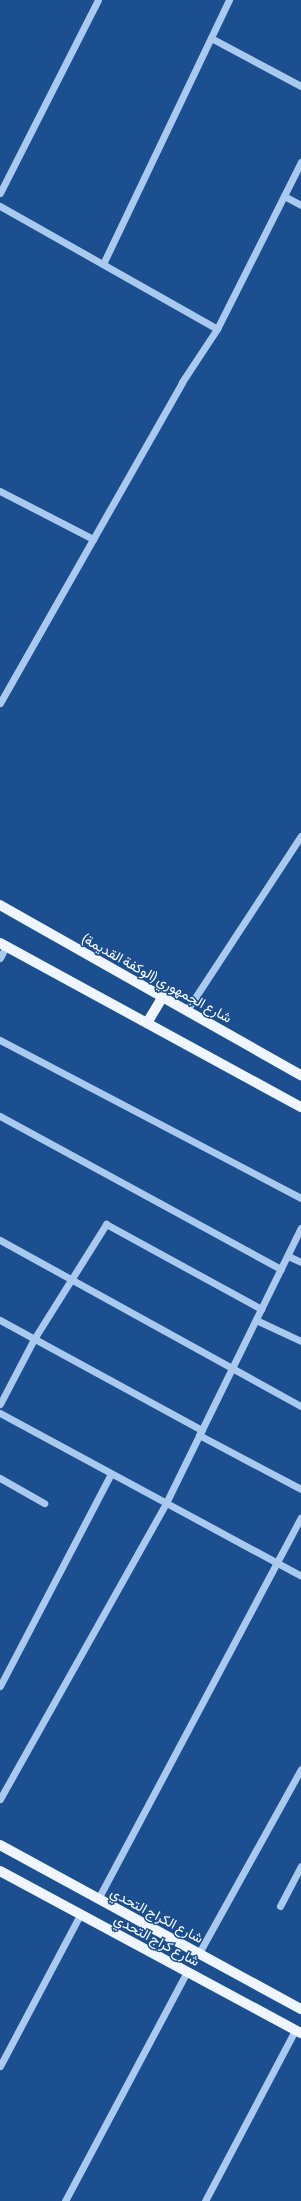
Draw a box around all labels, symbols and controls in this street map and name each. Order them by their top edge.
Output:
street label: شارع الجمهوري (الوكفة القديمة) [79,930,235,1026]
street label: شارع الكراج التحدي [108,1883,206,1947]
street label: شارع كراج التحدي [111,1910,203,1970]

